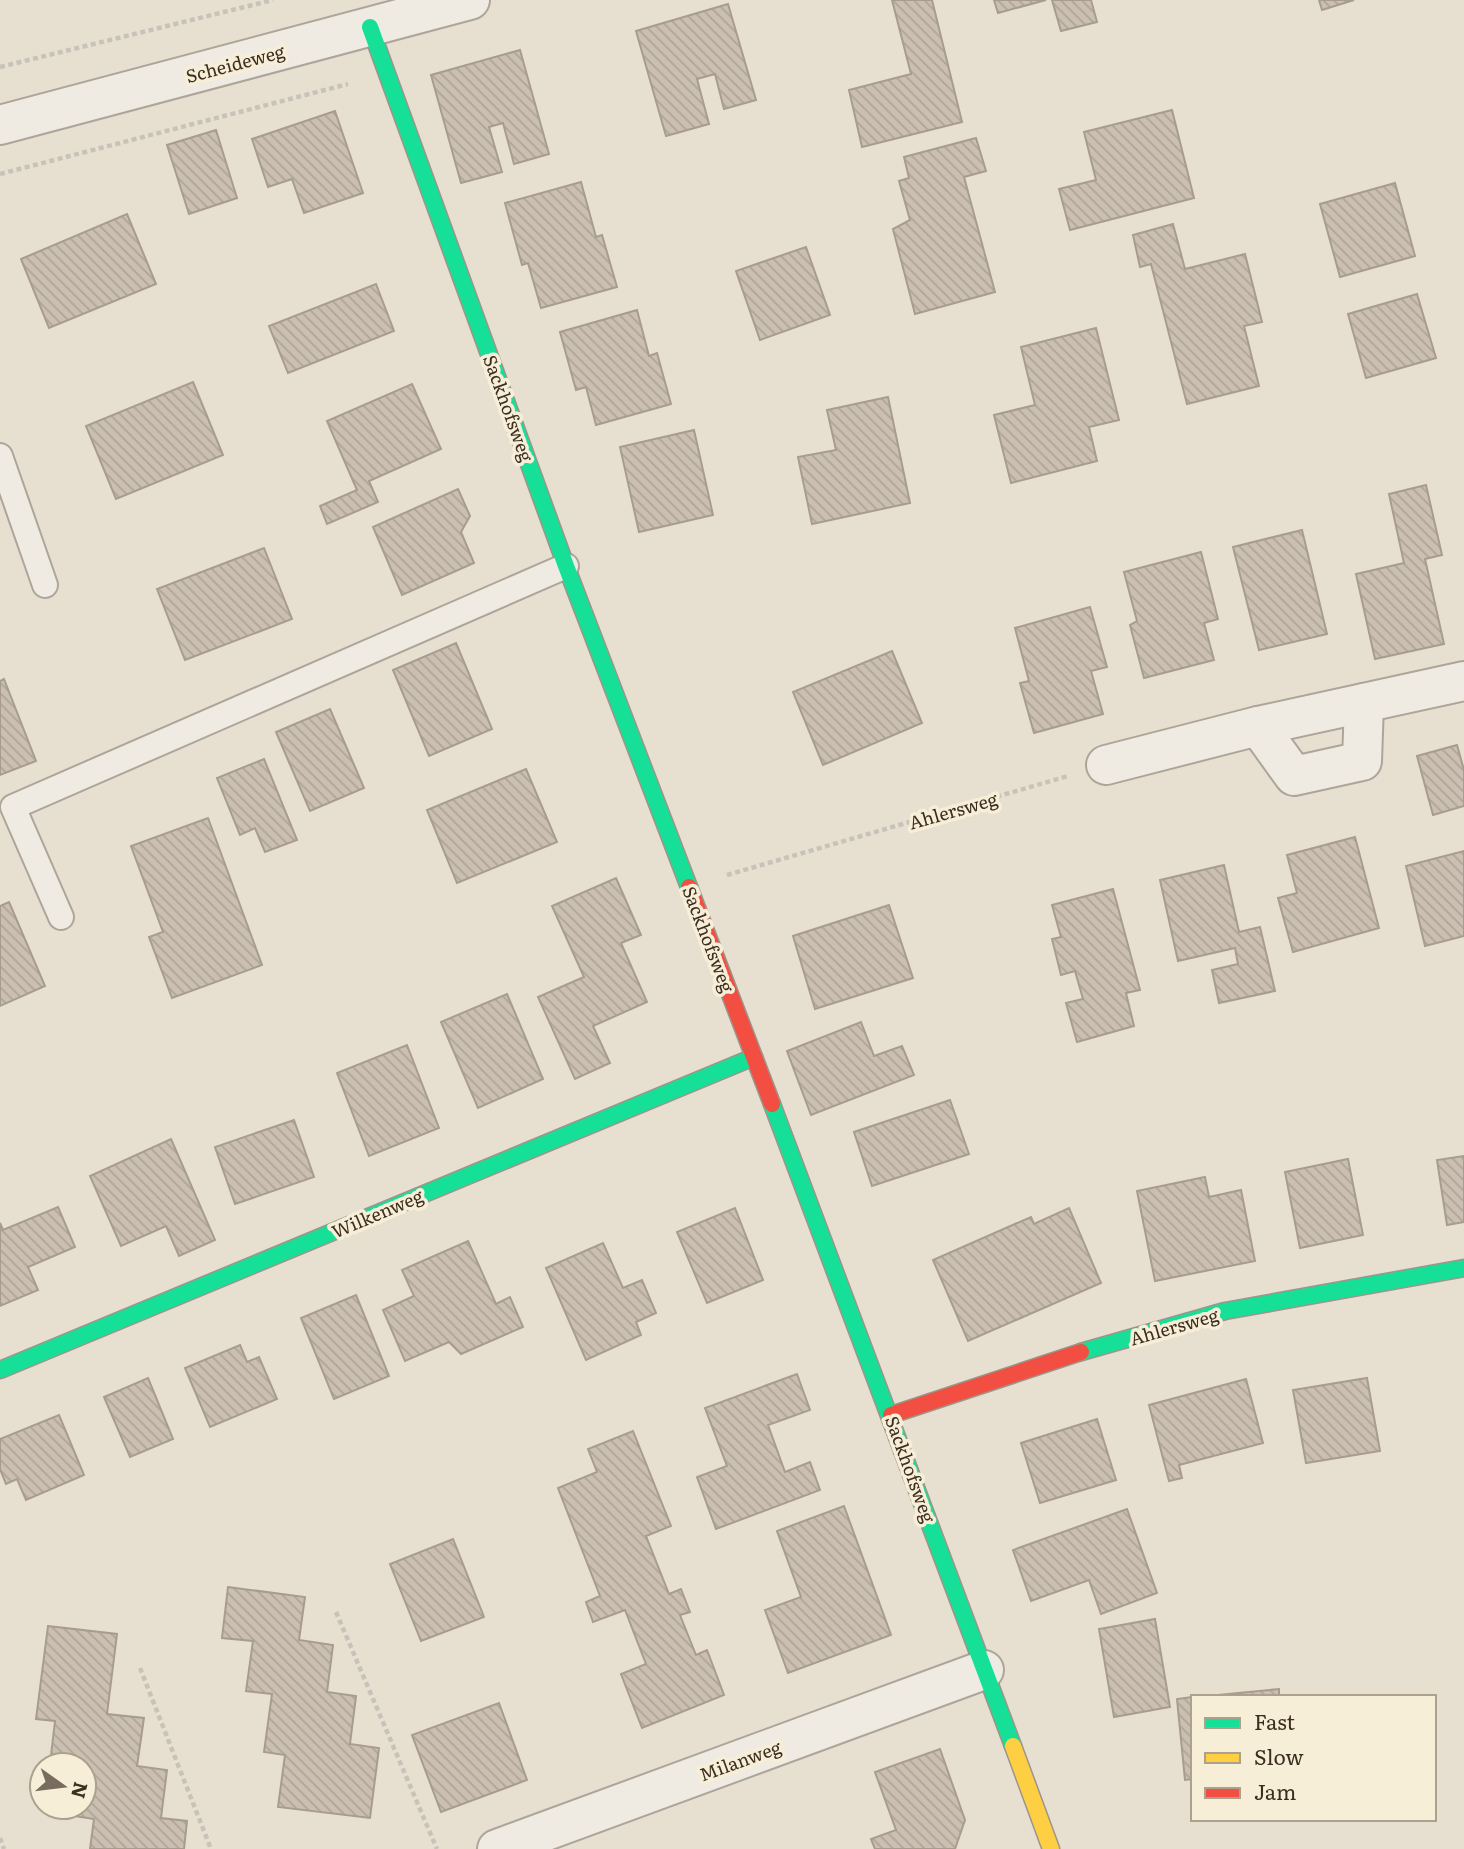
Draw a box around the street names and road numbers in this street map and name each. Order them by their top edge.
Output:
street label: Scheideweg [183,37,288,89]
street label: Sackhofsweg [477,351,541,466]
street label: Ahlersweg [905,784,1002,836]
street label: Sackhofsweg [676,882,742,997]
street label: Wilkenweg [327,1181,428,1244]
street label: Ahlersweg [1126,1300,1223,1352]
street label: Sackhofsweg [879,1412,943,1527]
street label: Milanweg [695,1732,786,1787]

